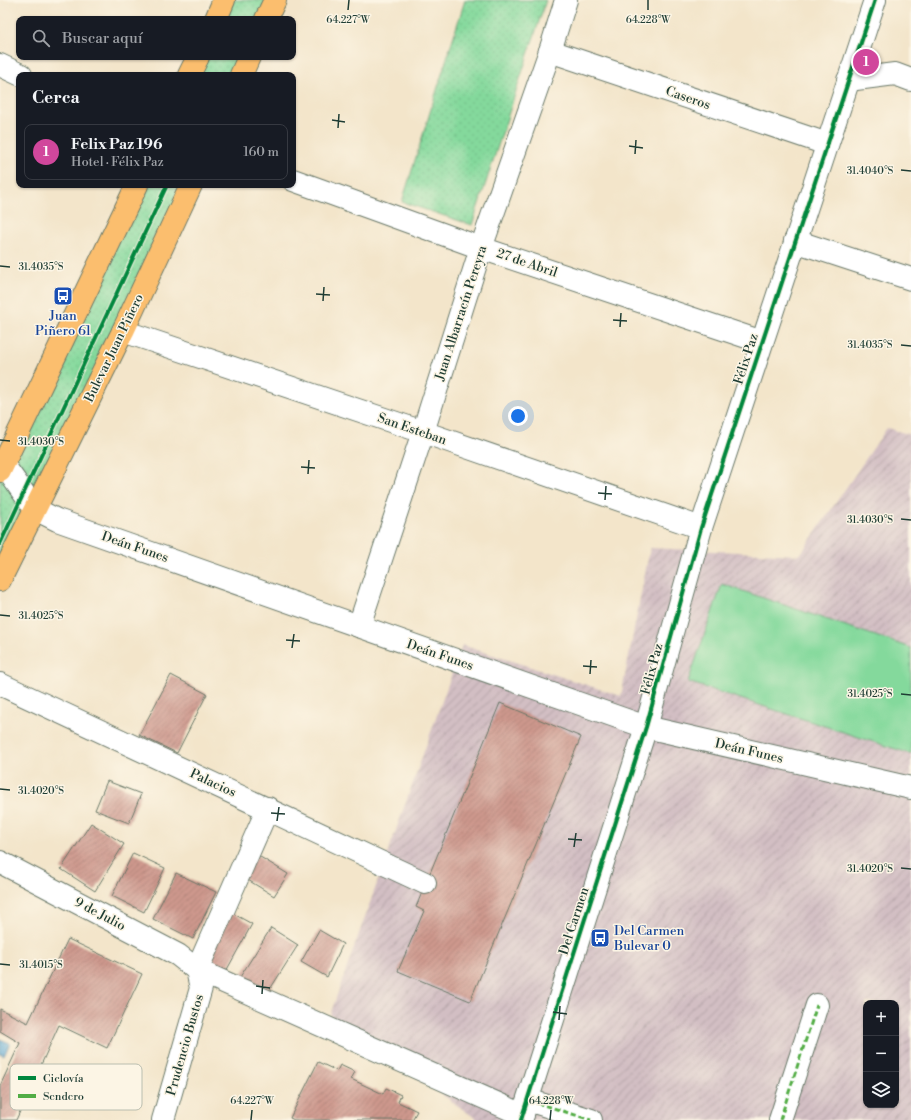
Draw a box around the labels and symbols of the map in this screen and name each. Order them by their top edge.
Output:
text: 64.227°W [326,14,371,26]
text: 64.228°W [626,14,671,26]
pin: 1 [853,47,879,77]
street label: Caseros [664,83,713,113]
text: 31.4040°S [847,165,894,177]
street label: Juan Albarracín Pereyra [431,243,491,384]
street label: 27 de Abril [494,245,560,281]
text: 31.4035°S [19,261,64,273]
bus stop icon: Juan Piñero 61 [52,285,74,307]
street label: Bulevar Juan Piñero [80,291,147,406]
place label: Juan Piñero 61 [35,308,91,339]
street label: Félix Paz [730,331,762,387]
text: 31.4035°S [848,339,893,351]
your location [508,406,528,426]
street label: San Esteban [375,410,449,448]
text: 31.4030°S [18,436,64,448]
text: 31.4030°S [847,514,893,526]
street label: Deán Funes [100,528,171,566]
text: 31.4025°S [18,610,64,622]
street label: Deán Funes [405,636,476,674]
street label: Félix Paz [637,641,667,697]
text: 31.4025°S [847,688,893,700]
street label: Deán Funes [713,735,785,767]
street label: Palacios [187,765,239,801]
text: 31.4020°S [18,785,64,797]
text: 31.4020°S [847,863,893,875]
street label: Del Carmen [556,885,593,957]
street label: 9 de Julio [72,894,128,934]
place label: Del Carmen Bulevar 0 [613,923,685,954]
bus stop icon: Del Carmen Bulevar 0 [589,927,611,949]
text: 31.4015°S [19,959,63,971]
street label: Prudencio Bustos [163,992,207,1097]
legend [10,1064,142,1110]
text: Ciclovía [43,1072,84,1086]
text: Sendero [43,1090,84,1104]
text: 64.227°W [230,1095,275,1107]
text: 64.228°W [529,1095,574,1107]

